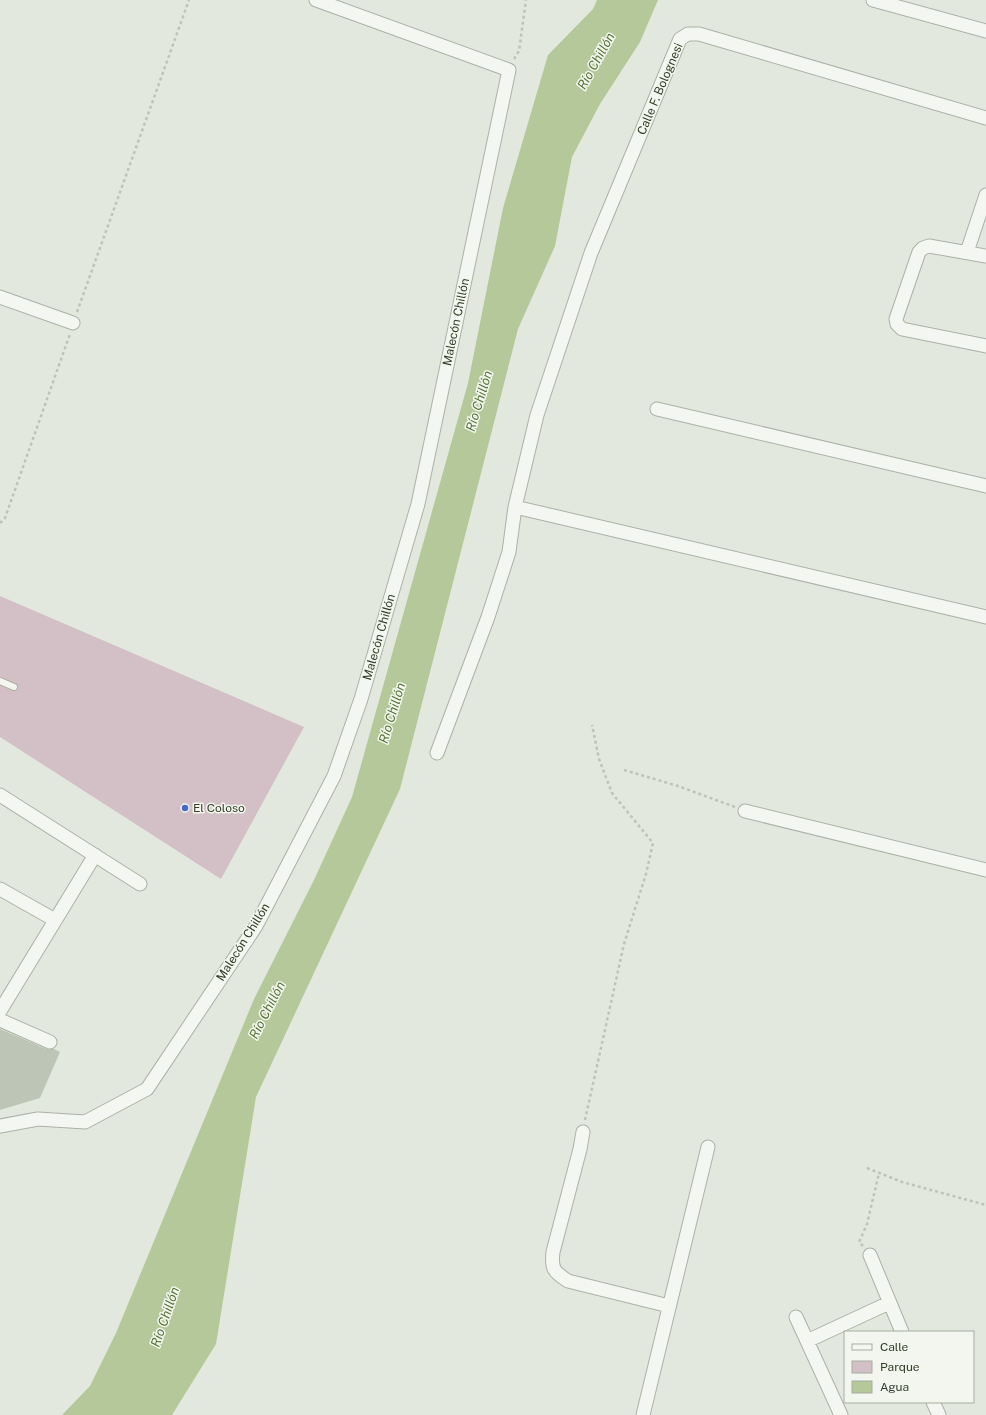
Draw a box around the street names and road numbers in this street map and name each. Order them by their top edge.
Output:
street label: Calle F. Bolognesi [634,41,686,137]
street label: Malecón Chillón [440,277,472,367]
street label: Malecón Chillón [360,592,398,682]
street label: Malecón Chillón [213,900,273,984]

